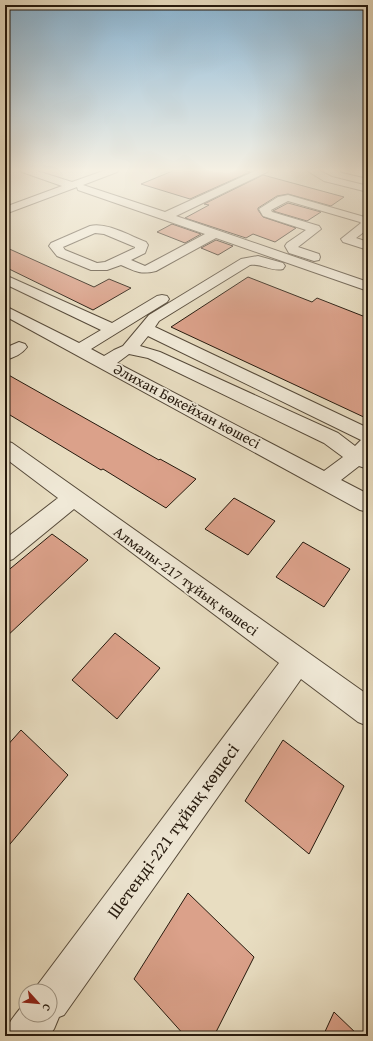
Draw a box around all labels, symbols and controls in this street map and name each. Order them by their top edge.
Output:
street label: Әлихан Бөкейхан көшесі [110,358,264,453]
street label: Алмалы-217 тұйық көшесі [109,521,263,640]
street label: Шетенді-221 тұйық көшесі [100,738,245,924]
north arrow [18,983,58,1023]
text: С [38,1001,55,1014]

